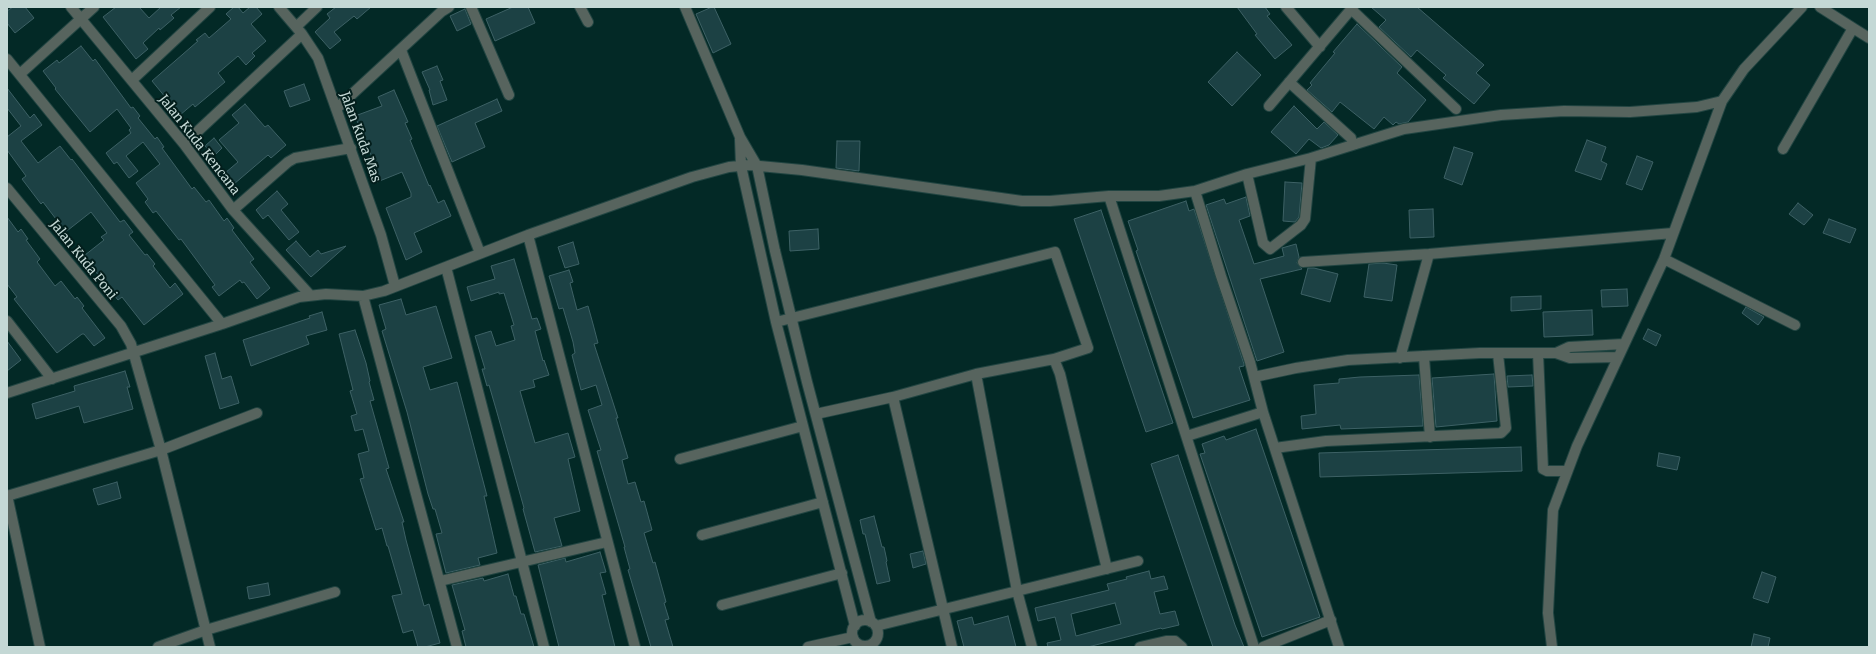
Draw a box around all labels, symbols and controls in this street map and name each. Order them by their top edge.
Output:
street label: Jalan Kuda Mas [336,89,384,185]
street label: Jalan Kuda Kencana [155,92,243,198]
street label: Jalan Kuda Poni [46,217,120,303]

